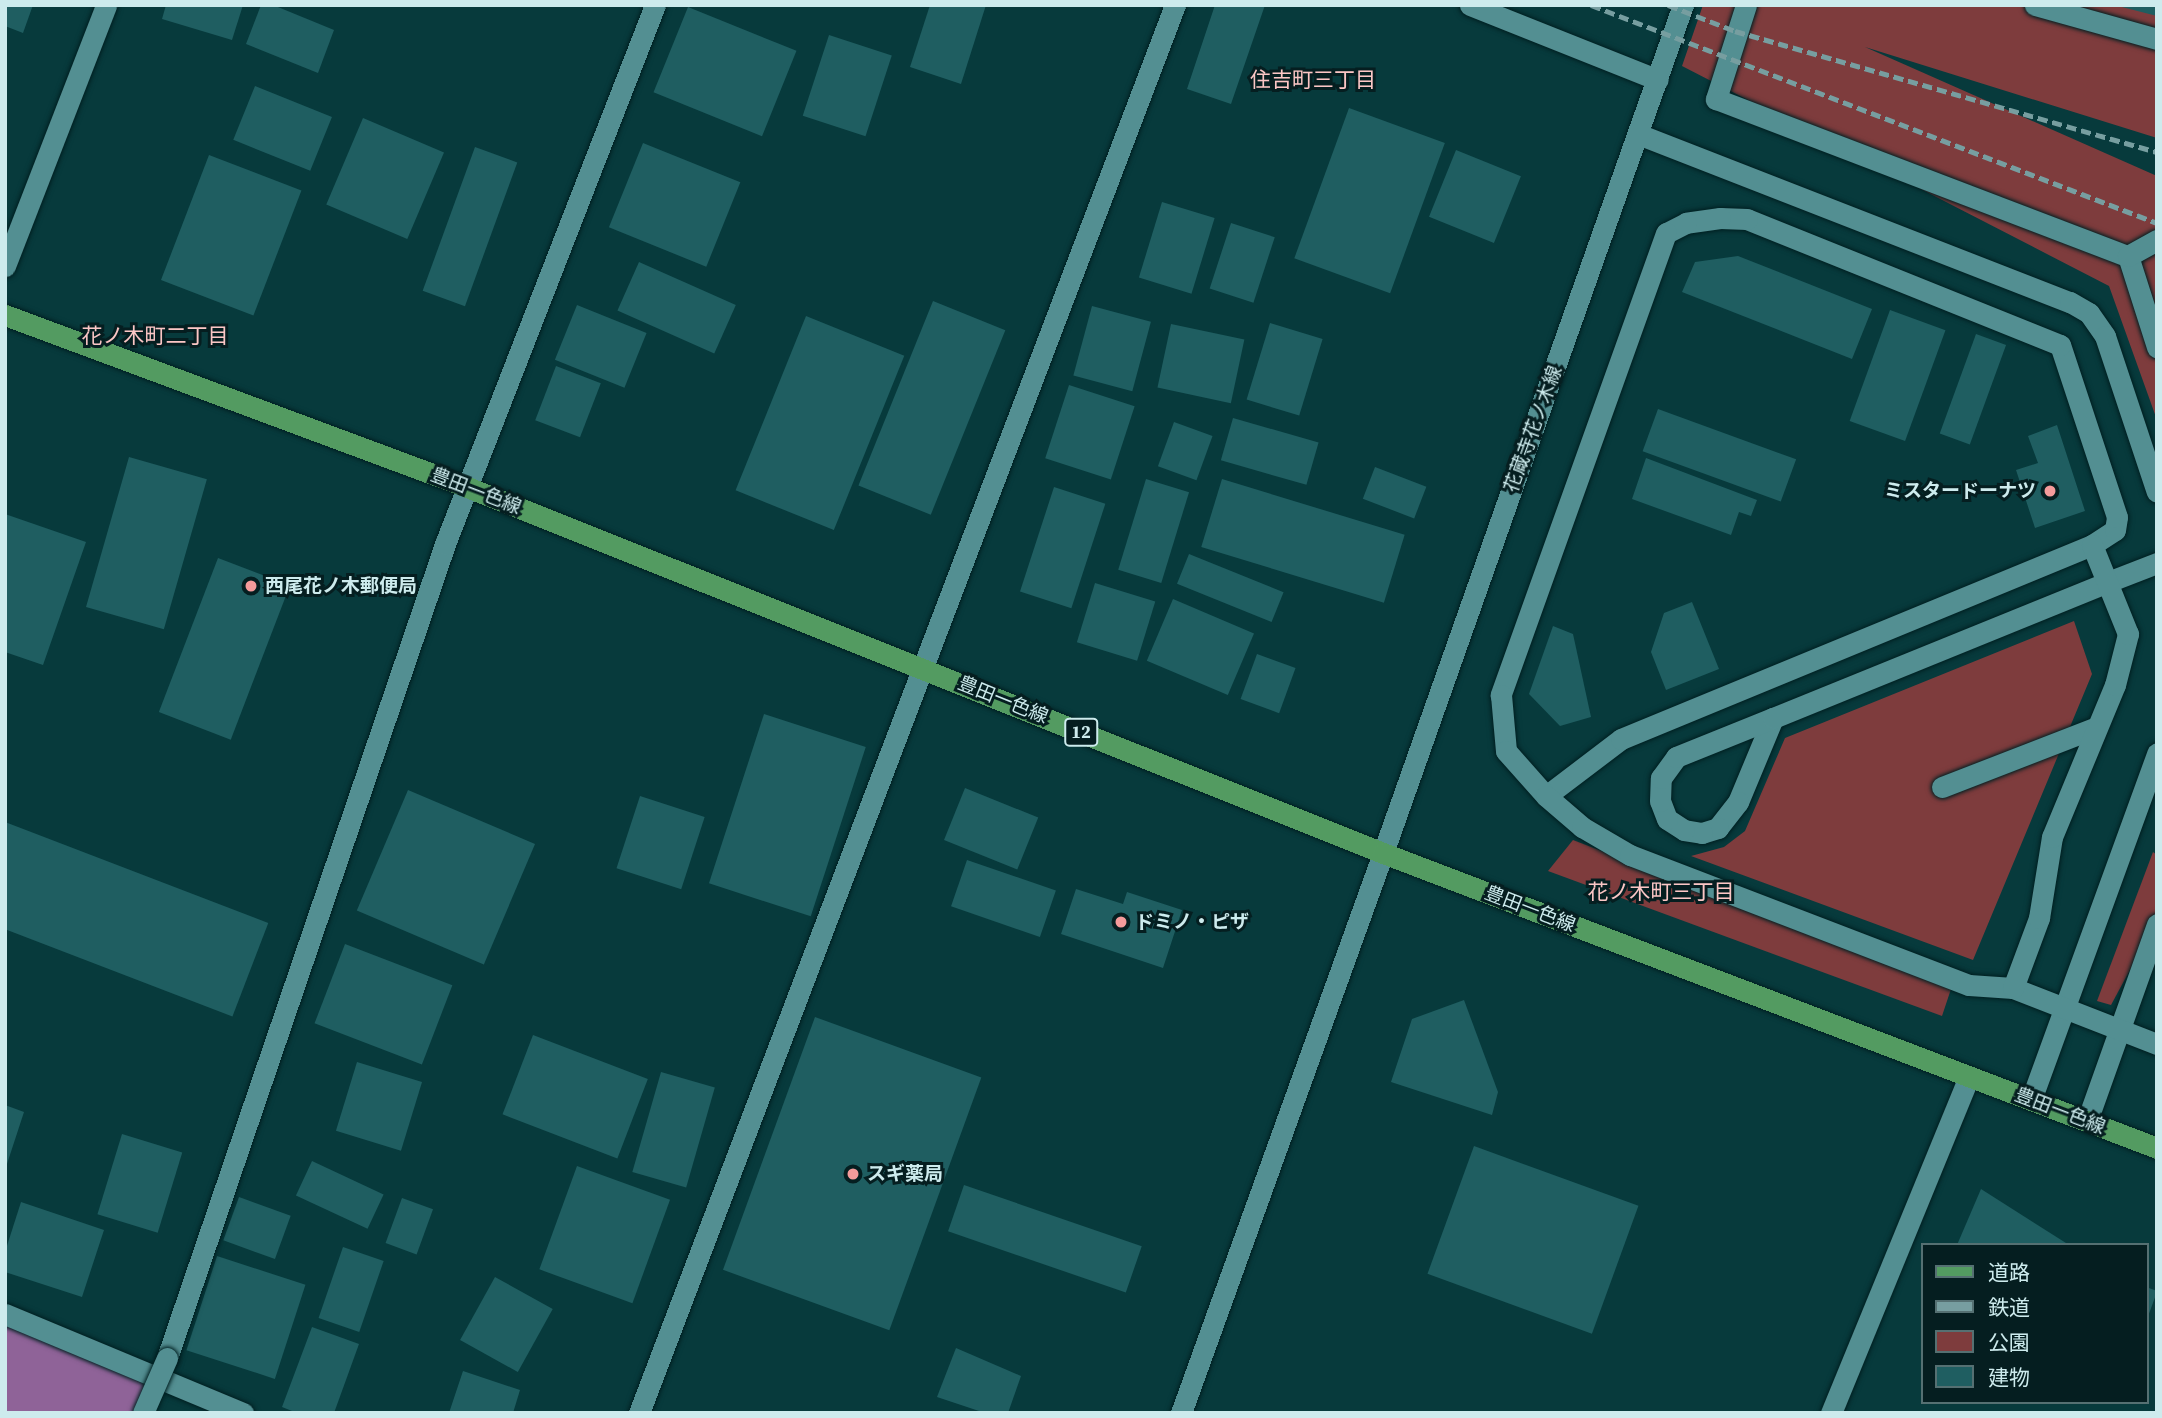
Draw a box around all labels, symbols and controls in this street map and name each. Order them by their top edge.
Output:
district label: 住吉町三丁目 [1250,67,1376,93]
district label: 花ノ木町二丁目 [82,323,228,349]
street label: 花蔵寺花ノ木線 [1500,363,1566,495]
street label: 豊田一色線 [428,463,524,519]
place label: ミスタードーナツ [1884,480,2036,502]
marker: ミスタードーナツ [2042,483,2058,499]
place label: 西尾花ノ木郵便局 [265,575,417,597]
marker: 西尾花ノ木郵便局 [243,578,259,594]
street label: 豊田一色線 [955,672,1051,728]
road number: 12 [1064,718,1098,746]
district label: 花ノ木町三丁目 [1588,879,1734,905]
street label: 豊田一色線 [1482,881,1578,937]
place label: ドミノ・ピザ [1135,911,1249,933]
marker: ドミノ・ピザ [1113,914,1129,930]
street label: 豊田一色線 [2012,1083,2108,1139]
place label: スギ薬局 [867,1163,943,1185]
marker: スギ薬局 [845,1166,861,1182]
legend [1920,1243,2148,1404]
text: 道路 [1988,1258,2030,1287]
text: 鉄道 [1988,1293,2030,1322]
text: 公園 [1988,1328,2030,1357]
text: 建物 [1988,1363,2030,1392]

